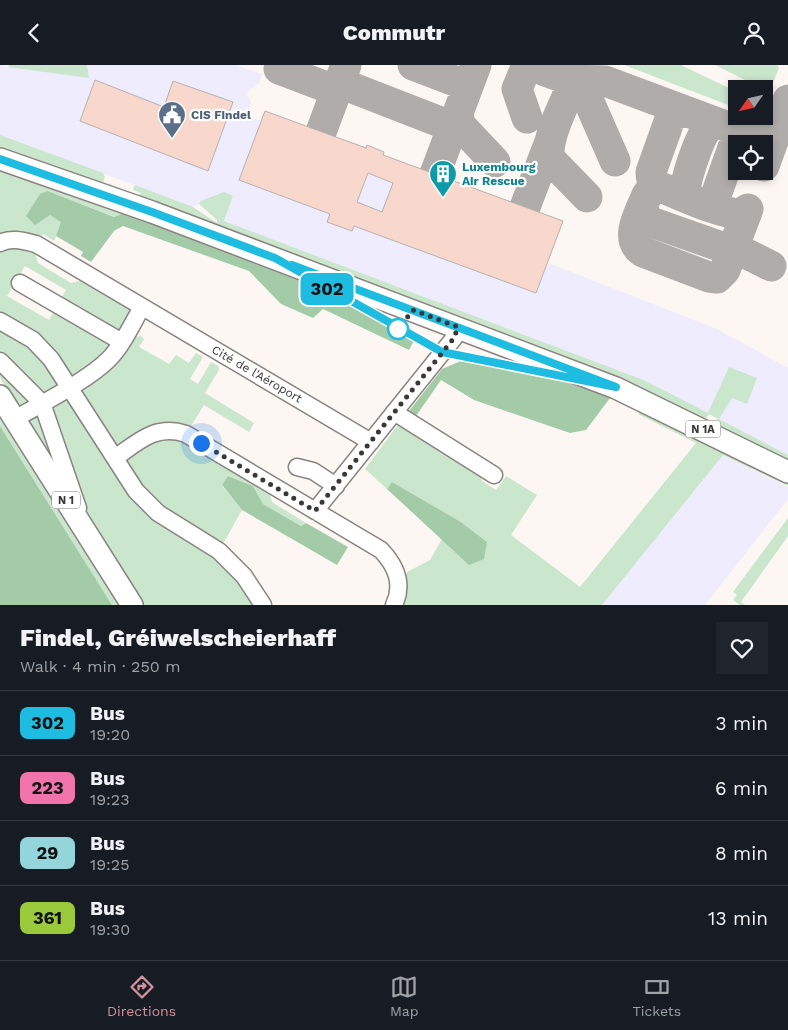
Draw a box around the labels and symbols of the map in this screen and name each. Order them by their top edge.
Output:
north arrow [728,80,772,125]
public building icon: CIS Findel [157,100,187,139]
place label: CIS Findel [191,108,251,122]
building icon: Luxembourg Air Rescue [428,159,458,198]
place label: Luxembourg Air Rescue [462,160,536,188]
line badge: 302 [298,273,356,305]
unlabelled marker [387,318,409,340]
street label: Cité de l'Aéroport [209,342,305,406]
road number: N 1A [686,421,720,437]
your location [189,431,214,456]
road number: N 1 [52,491,80,509]

